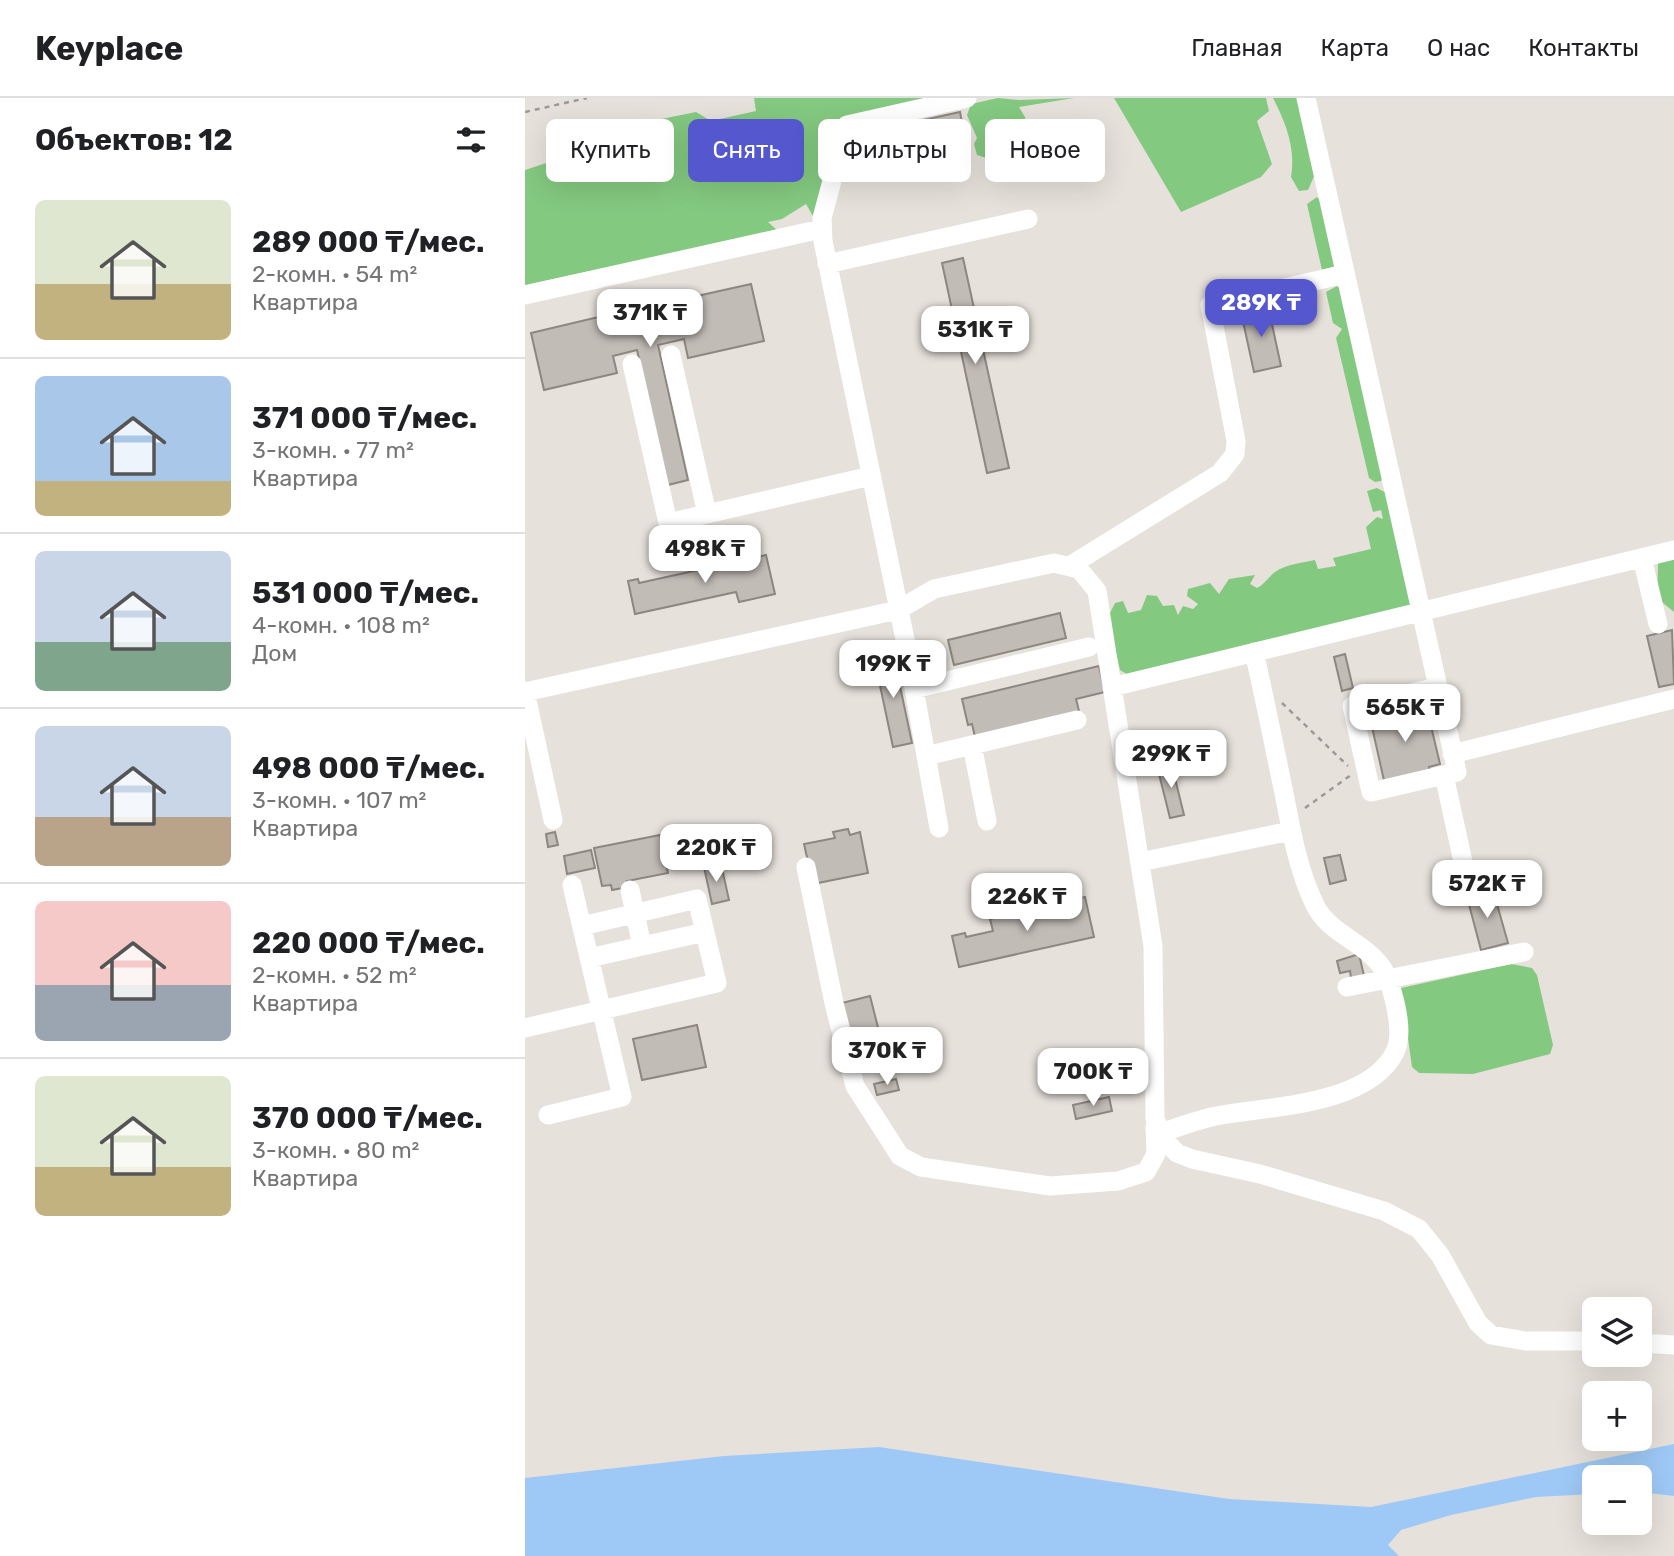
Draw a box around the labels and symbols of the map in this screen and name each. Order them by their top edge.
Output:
pin: 289K ₸ [1204,280,1318,339]
pin: 371K ₸ [593,289,707,349]
pin: 531K ₸ [918,306,1032,366]
pin: 498K ₸ [648,526,762,585]
pin: 199K ₸ [836,640,950,700]
pin: 565K ₸ [1348,684,1462,744]
pin: 299K ₸ [1114,730,1228,790]
pin: 220K ₸ [659,824,773,884]
pin: 572K ₸ [1430,860,1544,920]
pin: 226K ₸ [970,874,1084,933]
pin: 370K ₸ [830,1028,944,1087]
pin: 700K ₸ [1036,1048,1150,1108]

